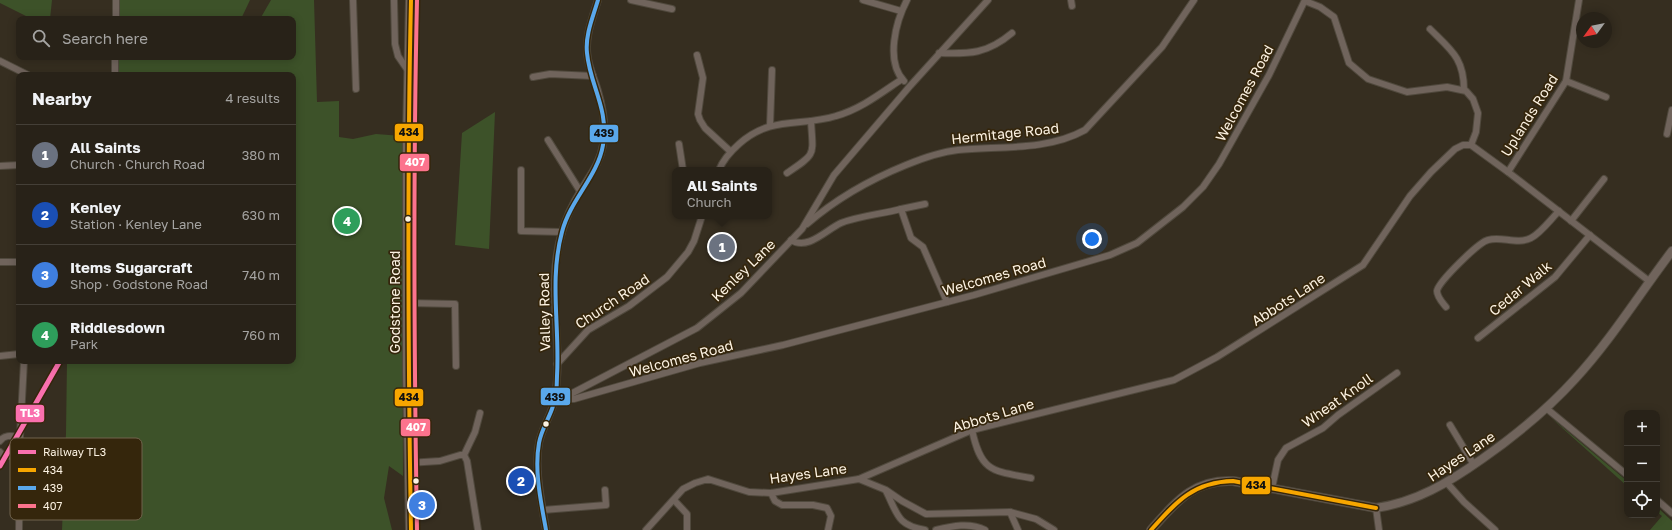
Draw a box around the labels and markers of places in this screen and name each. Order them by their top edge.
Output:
pin: 4 [334,206,360,236]
unlabelled marker [403,214,413,224]
pin: 1 [709,232,735,262]
unlabelled marker [541,419,551,429]
pin: 2 [508,466,534,496]
unlabelled marker [411,476,421,486]
pin: 3 [409,490,435,520]

